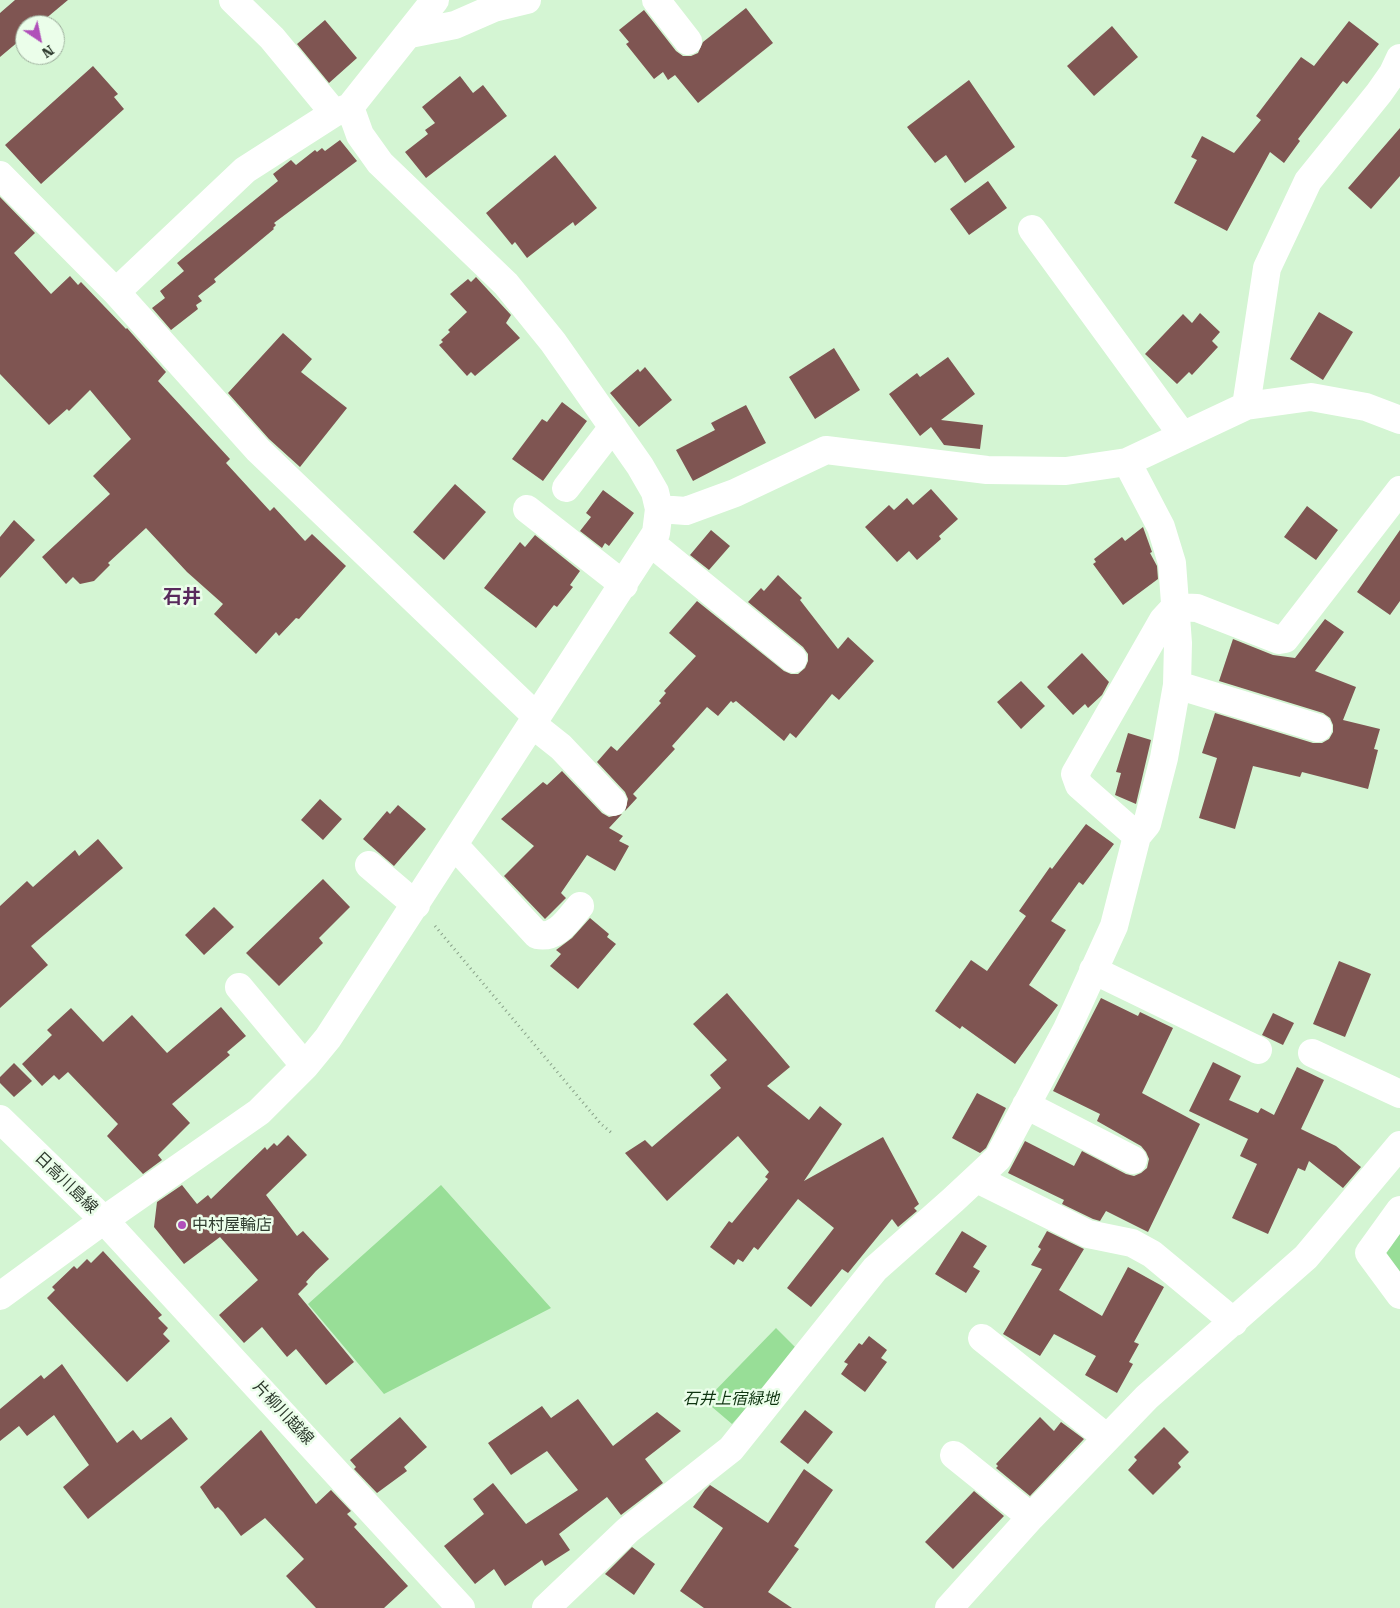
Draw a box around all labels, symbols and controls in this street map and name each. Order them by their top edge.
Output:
north arrow [15,15,65,65]
text: N [39,42,57,61]
district label: 石井 [163,586,201,608]
street label: 日高川島線 [31,1148,101,1218]
place label: 中村屋輪店 [192,1215,272,1235]
marker: 中村屋輪店 [176,1219,188,1231]
street label: 片柳川越線 [249,1377,317,1449]
park label: 石井上宿緑地 [683,1389,779,1409]

